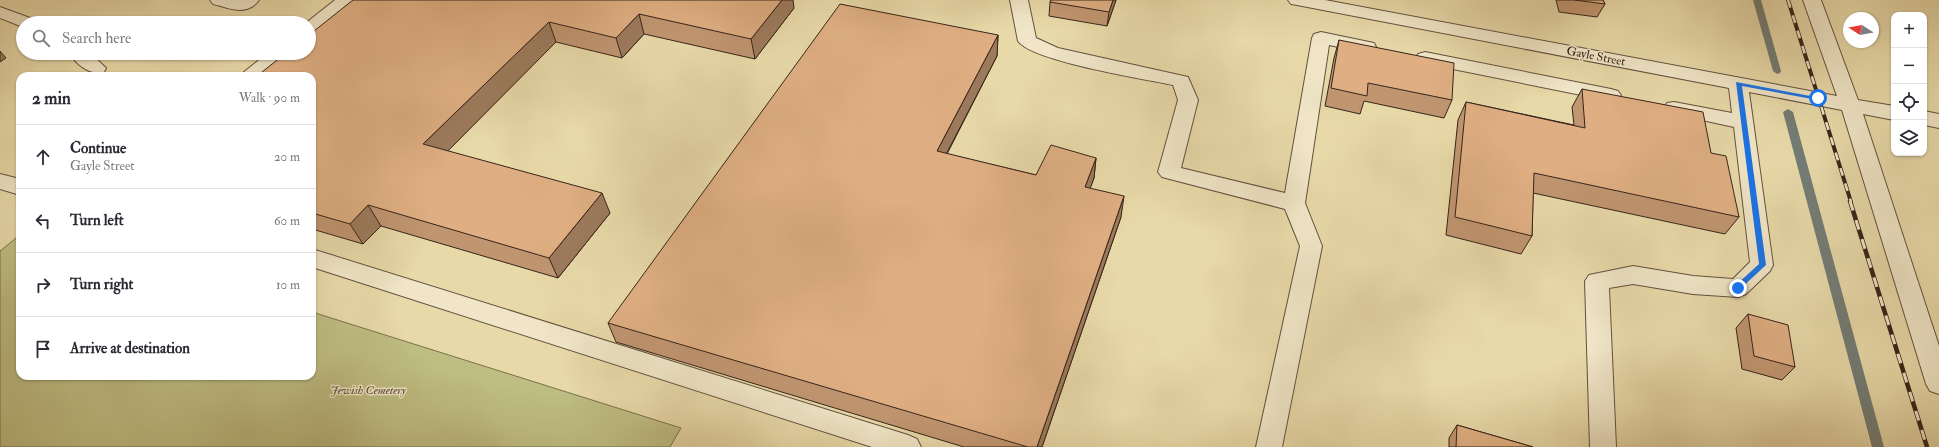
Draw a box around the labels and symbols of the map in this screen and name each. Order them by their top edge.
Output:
north arrow [1843,12,1879,48]
street label: Gayle Street [1565,43,1627,70]
route start [1809,89,1827,107]
route end [1729,279,1747,297]
park label: Jewish Cemetery [330,383,407,398]

